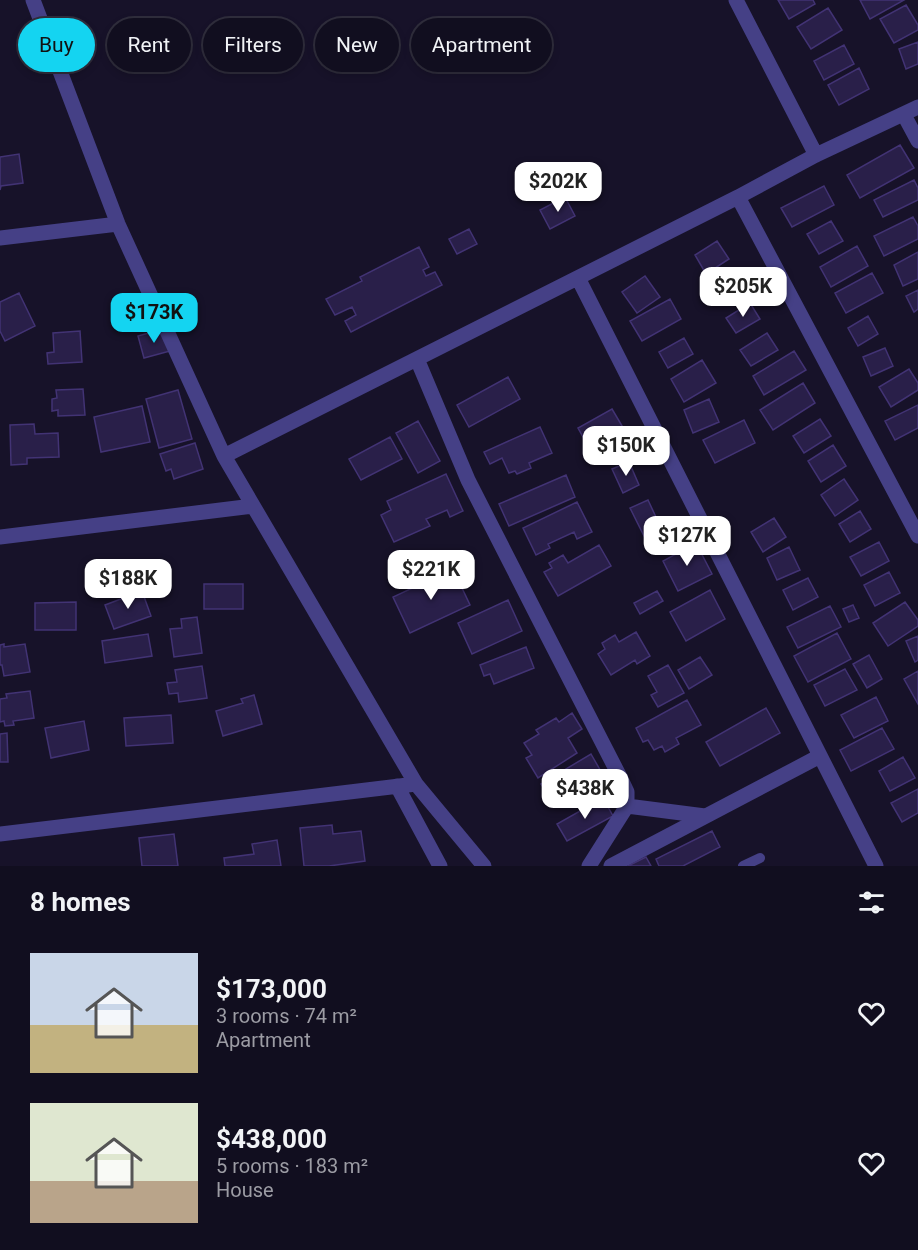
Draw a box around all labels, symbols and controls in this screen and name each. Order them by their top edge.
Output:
chip: Buy [18,18,95,72]
chip: Rent [107,18,191,72]
chip: Filters [203,18,303,72]
chip: New [315,18,399,72]
chip: Apartment [411,18,552,72]
pin: $202K [516,162,600,213]
text: $202K [529,169,587,193]
pin: $205K [701,267,785,318]
text: $205K [714,274,772,298]
pin: $173K [112,293,196,344]
text: $173K [125,300,183,324]
pin: $150K [584,426,668,477]
text: $150K [597,433,655,457]
pin: $127K [645,516,729,567]
text: $127K [658,523,716,547]
pin: $221K [389,550,473,601]
text: $221K [402,557,460,581]
pin: $188K [86,559,170,610]
text: $188K [99,566,157,590]
pin: $438K [543,769,627,820]
text: $438K [556,776,614,800]
icon: filters [855,886,888,919]
text: 8 homes [30,887,131,917]
text: $173,000 [216,974,327,1004]
icon: home [78,977,150,1049]
icon: heart [855,997,888,1030]
text: 3 rooms · 74 m² [216,1004,357,1028]
text: Apartment [216,1028,311,1052]
text: $438,000 [216,1124,327,1154]
icon: home [78,1127,150,1199]
icon: heart [855,1147,888,1180]
text: 5 rooms · 183 m² [216,1154,368,1178]
text: House [216,1178,274,1202]

